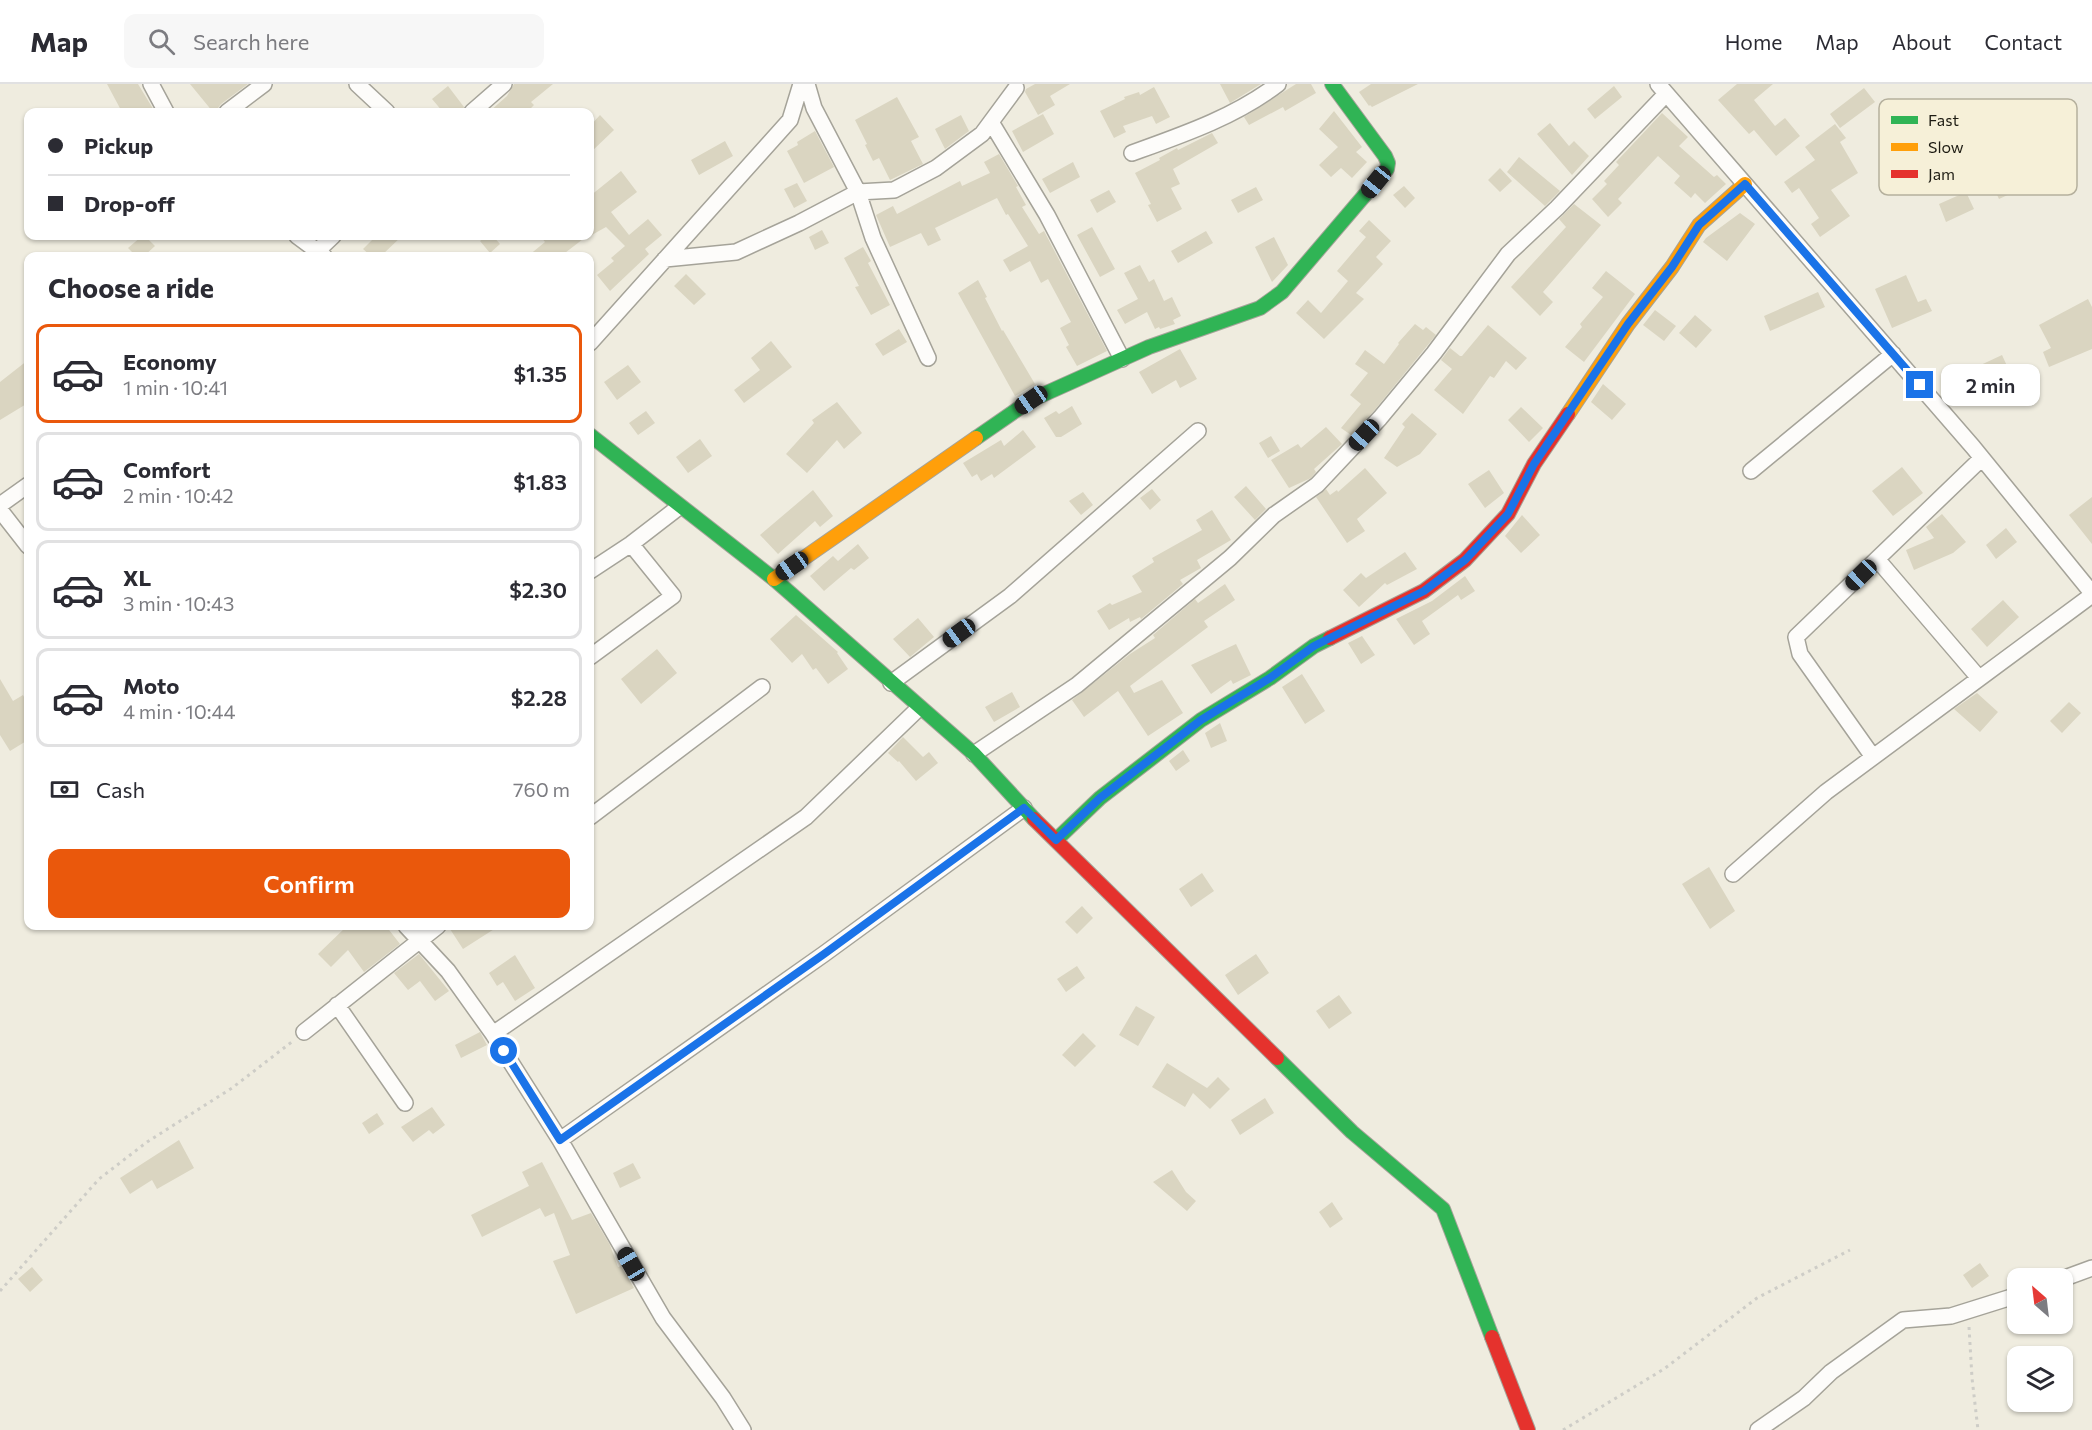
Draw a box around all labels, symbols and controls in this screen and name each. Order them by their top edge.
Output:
search box [124,14,544,68]
text: Map [30,24,88,58]
icon: search [145,25,178,58]
text: Search here [193,28,309,55]
text: Home [1725,29,1782,54]
text: Map [1815,29,1859,54]
text: About [1892,29,1951,54]
text: Contact [1984,29,2062,54]
legend [1879,99,2077,195]
text: Fast [1928,110,1959,129]
text: Pickup [84,132,153,159]
text: Slow [1928,137,1964,156]
car [1358,162,1394,202]
text: Jam [1928,164,1955,183]
text: Drop-off [84,190,175,217]
text: Choose a ride [48,271,214,304]
icon: car [51,347,105,401]
text: Economy [123,348,217,375]
text: $1.35 [514,360,567,387]
callout: 2 min [1941,364,2040,406]
route end [1906,371,1933,398]
text: 2 min [1966,373,2015,397]
text: 1 min · 10:41 [123,375,228,399]
car [1011,382,1051,418]
car [1345,416,1383,454]
icon: car [51,455,105,509]
text: Comfort [123,456,211,483]
text: $1.83 [513,468,567,495]
text: 2 min · 10:42 [123,483,233,507]
car [772,548,812,584]
car [1842,556,1880,594]
icon: car [51,563,105,617]
text: XL [123,564,151,591]
text: $2.30 [509,576,567,603]
text: 3 min · 10:43 [123,591,234,615]
car [939,615,979,651]
icon: car [51,671,105,725]
text: Moto [123,672,179,699]
text: $2.28 [511,684,567,711]
text: 4 min · 10:44 [123,699,236,723]
icon: cash [48,773,81,806]
text: Cash [96,776,145,803]
text: 760 m [513,777,570,801]
button: Confirm [48,849,570,918]
route start [490,1037,517,1064]
car [614,1244,648,1284]
north arrow [2007,1268,2073,1334]
map controls [2007,1268,2073,1412]
button: layers [2007,1346,2073,1412]

